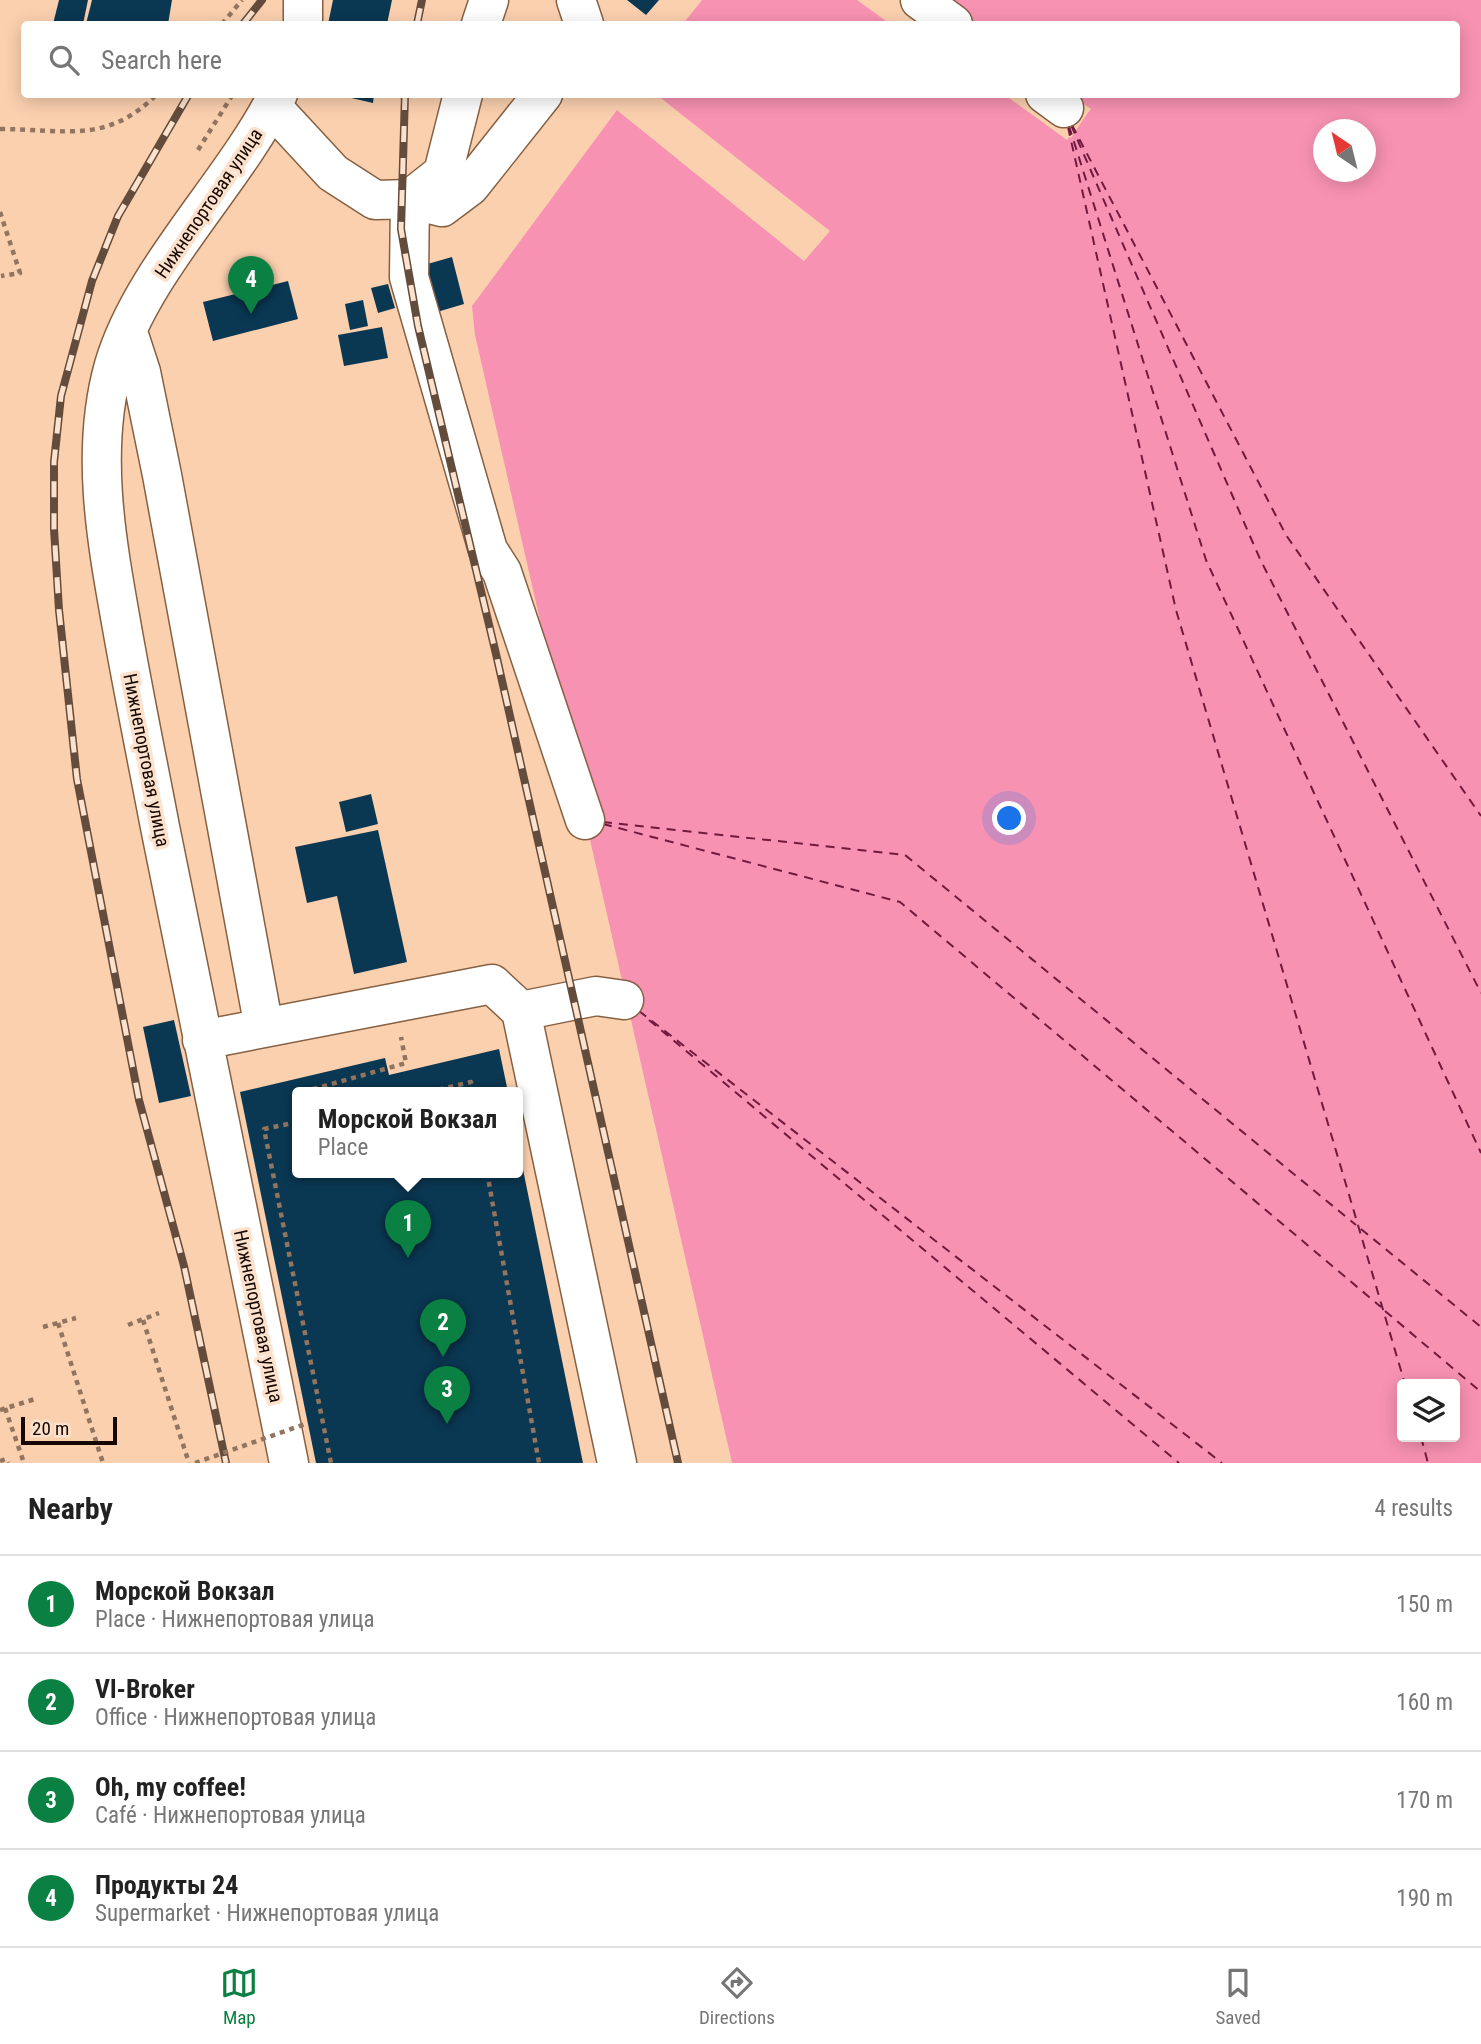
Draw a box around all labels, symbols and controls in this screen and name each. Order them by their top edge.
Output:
search box [21,21,1460,98]
icon: search [45,41,83,79]
text: Search here [101,45,222,75]
north arrow [1313,119,1376,182]
street label: Нижнепортовая улица [150,124,267,283]
pin: 4 [228,256,274,314]
street label: Нижнепортовая улица [118,672,175,849]
your location [992,801,1026,835]
popup [292,1087,523,1178]
text: Морской Вокзал [318,1104,497,1134]
text: Place [318,1134,368,1161]
pin: 1 [385,1200,431,1258]
street label: Нижнепортовая улица [229,1228,288,1405]
pin: 2 [420,1299,466,1357]
pin: 3 [424,1366,470,1424]
map controls [1397,1379,1460,1442]
button: layers [1397,1379,1460,1442]
scale bar [21,1414,117,1446]
text: 20 m [32,1417,69,1440]
text: Nearby [28,1491,113,1526]
text: 4 results [1375,1495,1453,1522]
text: Морской Вокзал [95,1576,274,1606]
text: 1 [45,1591,57,1618]
text: 150 m [1396,1591,1453,1618]
text: Place · Нижнепортовая улица [95,1606,374,1633]
text: Vl-Broker [95,1674,195,1704]
text: 2 [45,1689,57,1716]
text: 160 m [1396,1689,1453,1716]
text: Office · Нижнепортовая улица [95,1704,376,1731]
text: Oh, my coffee! [95,1772,246,1802]
text: 3 [45,1787,57,1814]
text: 170 m [1396,1787,1453,1814]
text: Café · Нижнепортовая улица [95,1802,366,1829]
text: Продукты 24 [95,1870,238,1900]
text: 4 [45,1885,57,1912]
text: 190 m [1396,1885,1453,1912]
text: Supermarket · Нижнепортовая улица [95,1900,439,1927]
tab: Map [220,1964,258,2029]
tab: Directions [699,1964,775,2029]
tab: Saved [1215,1964,1261,2029]

